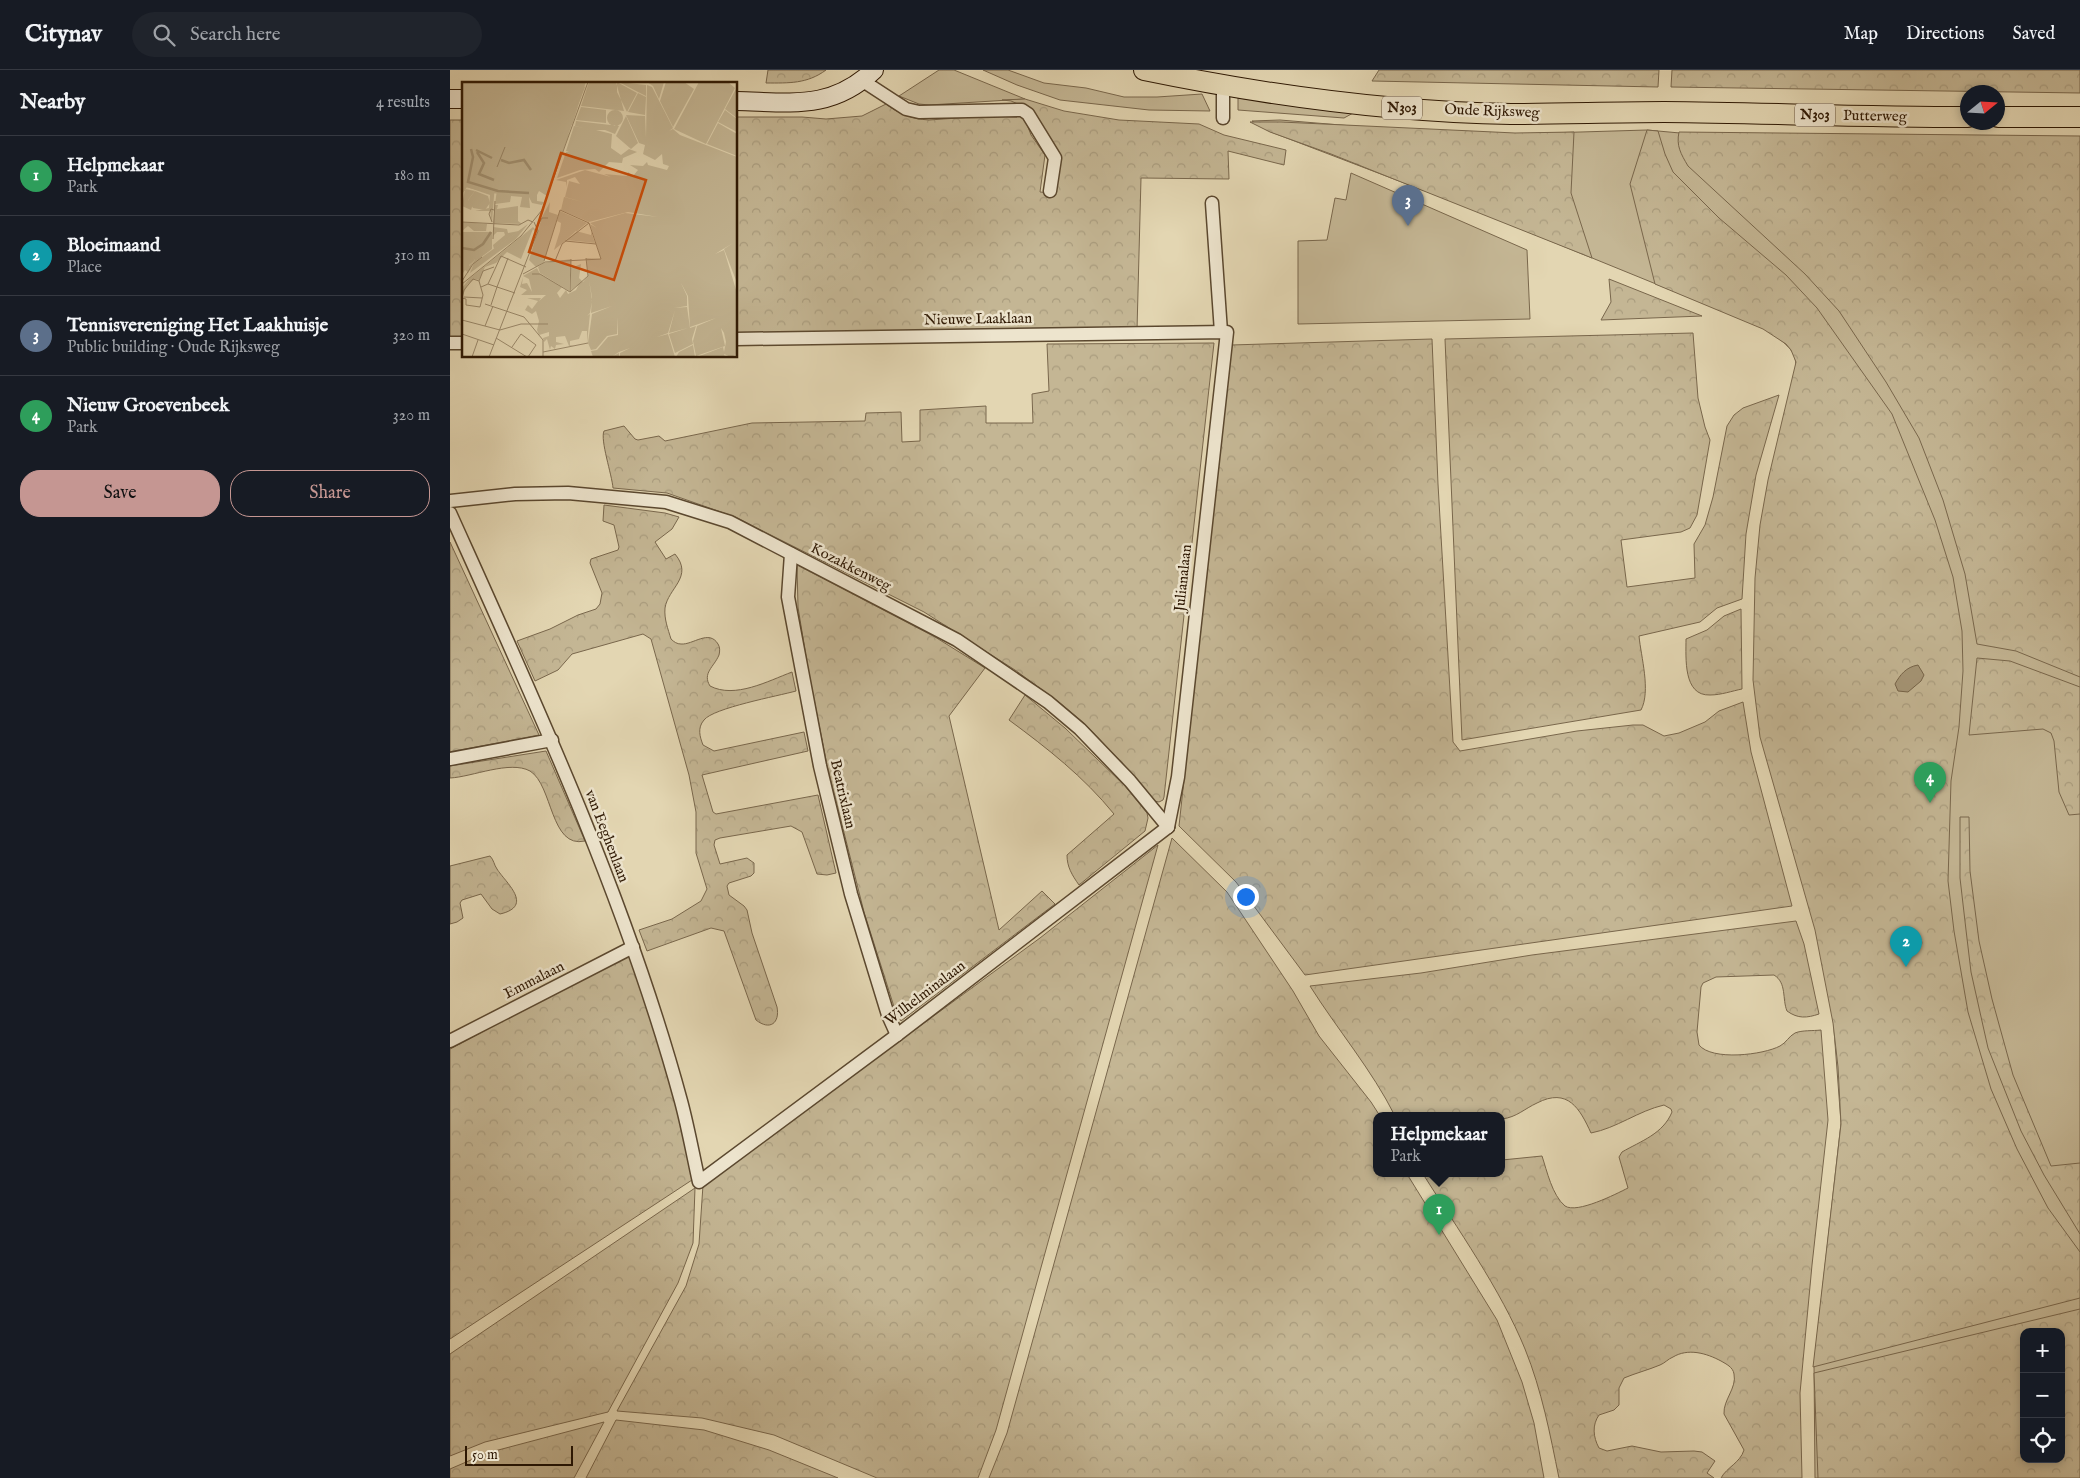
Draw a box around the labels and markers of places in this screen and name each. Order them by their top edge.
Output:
pin: 3 [1392,185,1424,226]
pin: 4 [1914,762,1946,803]
pin: 2 [1890,926,1922,967]
pin: 1 [1423,1194,1455,1235]

